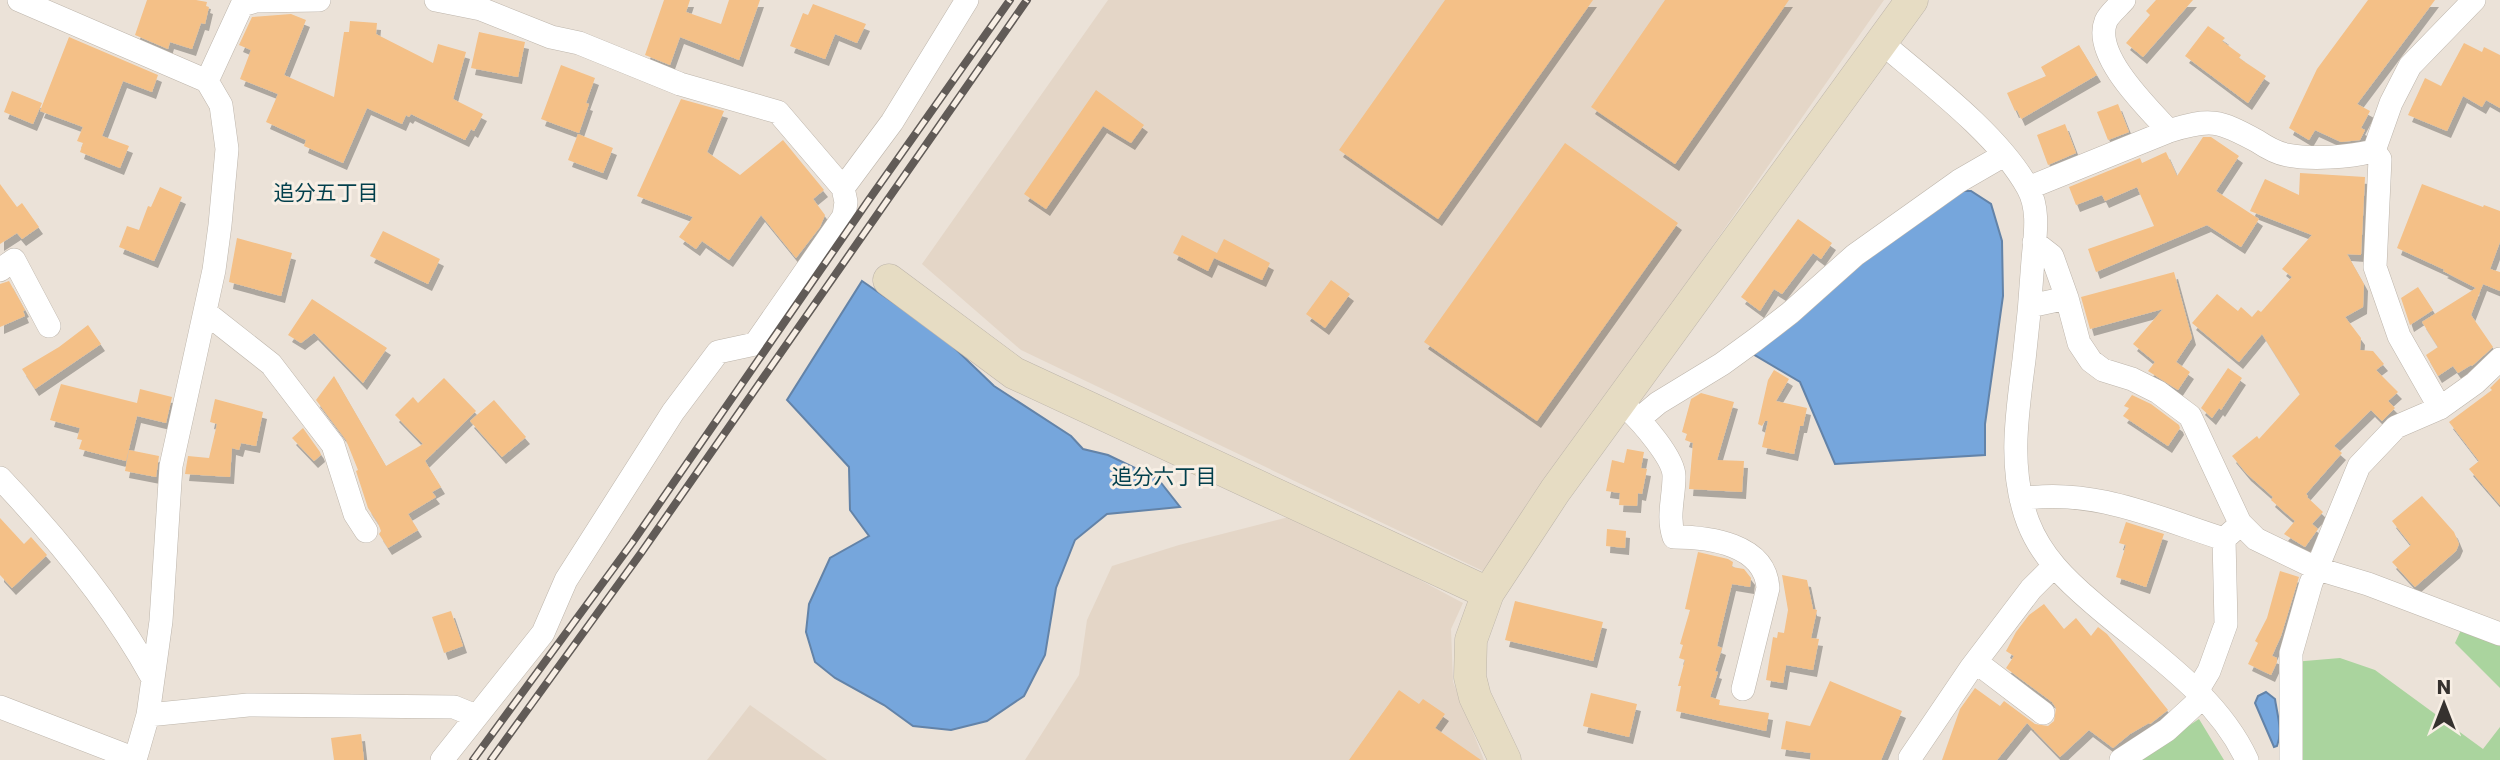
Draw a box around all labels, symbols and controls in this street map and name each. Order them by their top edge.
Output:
district label: 追分五丁目 [274,178,379,207]
district label: 追分六丁目 [1112,462,1217,491]
north arrow [2409,669,2479,739]
text: N [2437,674,2451,701]

